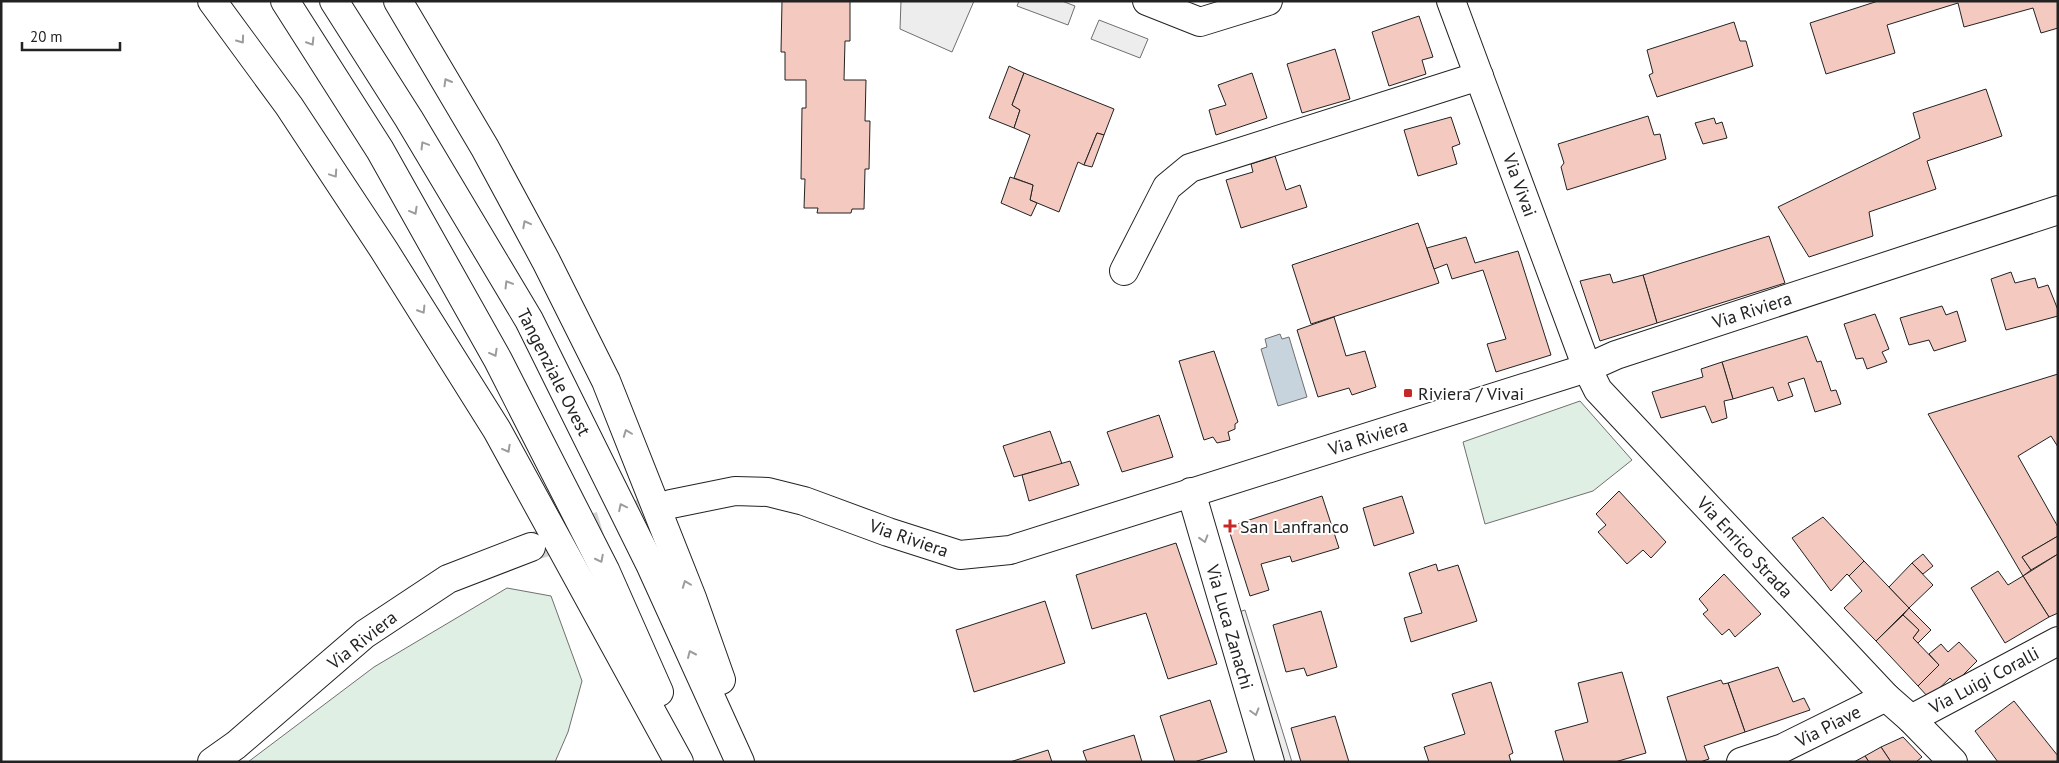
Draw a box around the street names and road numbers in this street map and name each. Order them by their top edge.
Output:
street label: Via Vivai [1498,149,1542,220]
street label: Via Riviera [1708,286,1795,334]
street label: Tangenziale Ovest [512,304,596,440]
street label: Via Riviera [1324,413,1411,461]
street label: Via Enrico Strada [1691,491,1798,603]
street label: Via Riviera [866,513,952,562]
street label: Via Luca Zanachi [1201,561,1259,692]
street label: Via Riviera [322,606,401,675]
street label: Via Luigi Coralli [1924,641,2043,719]
street label: Via Piave [1791,700,1865,753]

